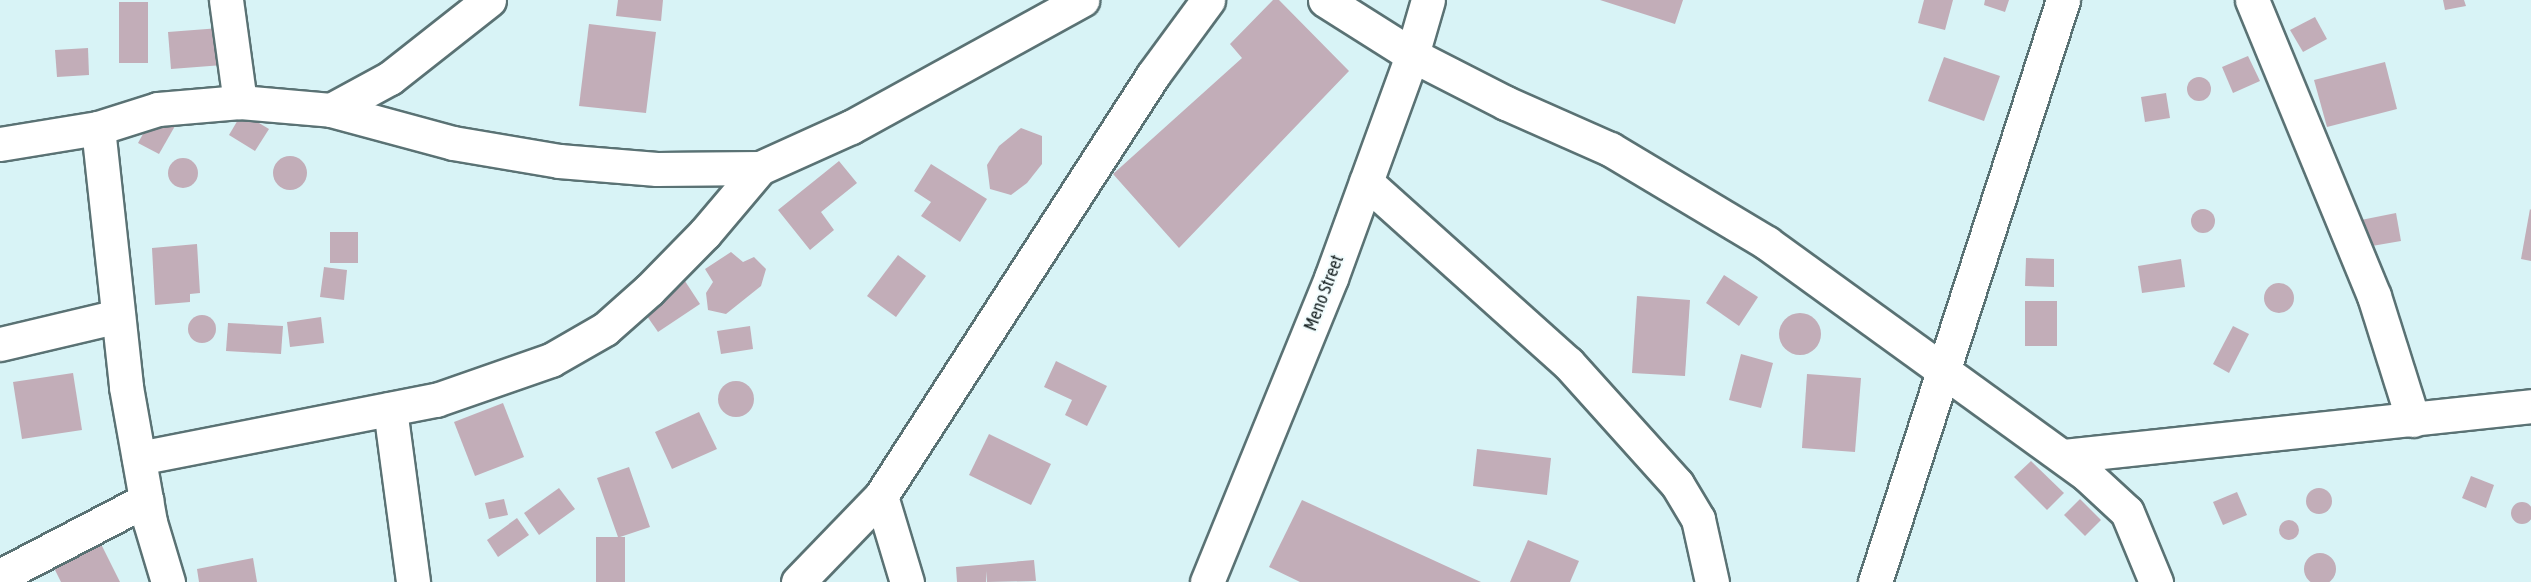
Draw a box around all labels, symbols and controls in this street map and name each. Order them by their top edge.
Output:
street label: Meno Street [1300,252,1348,334]

